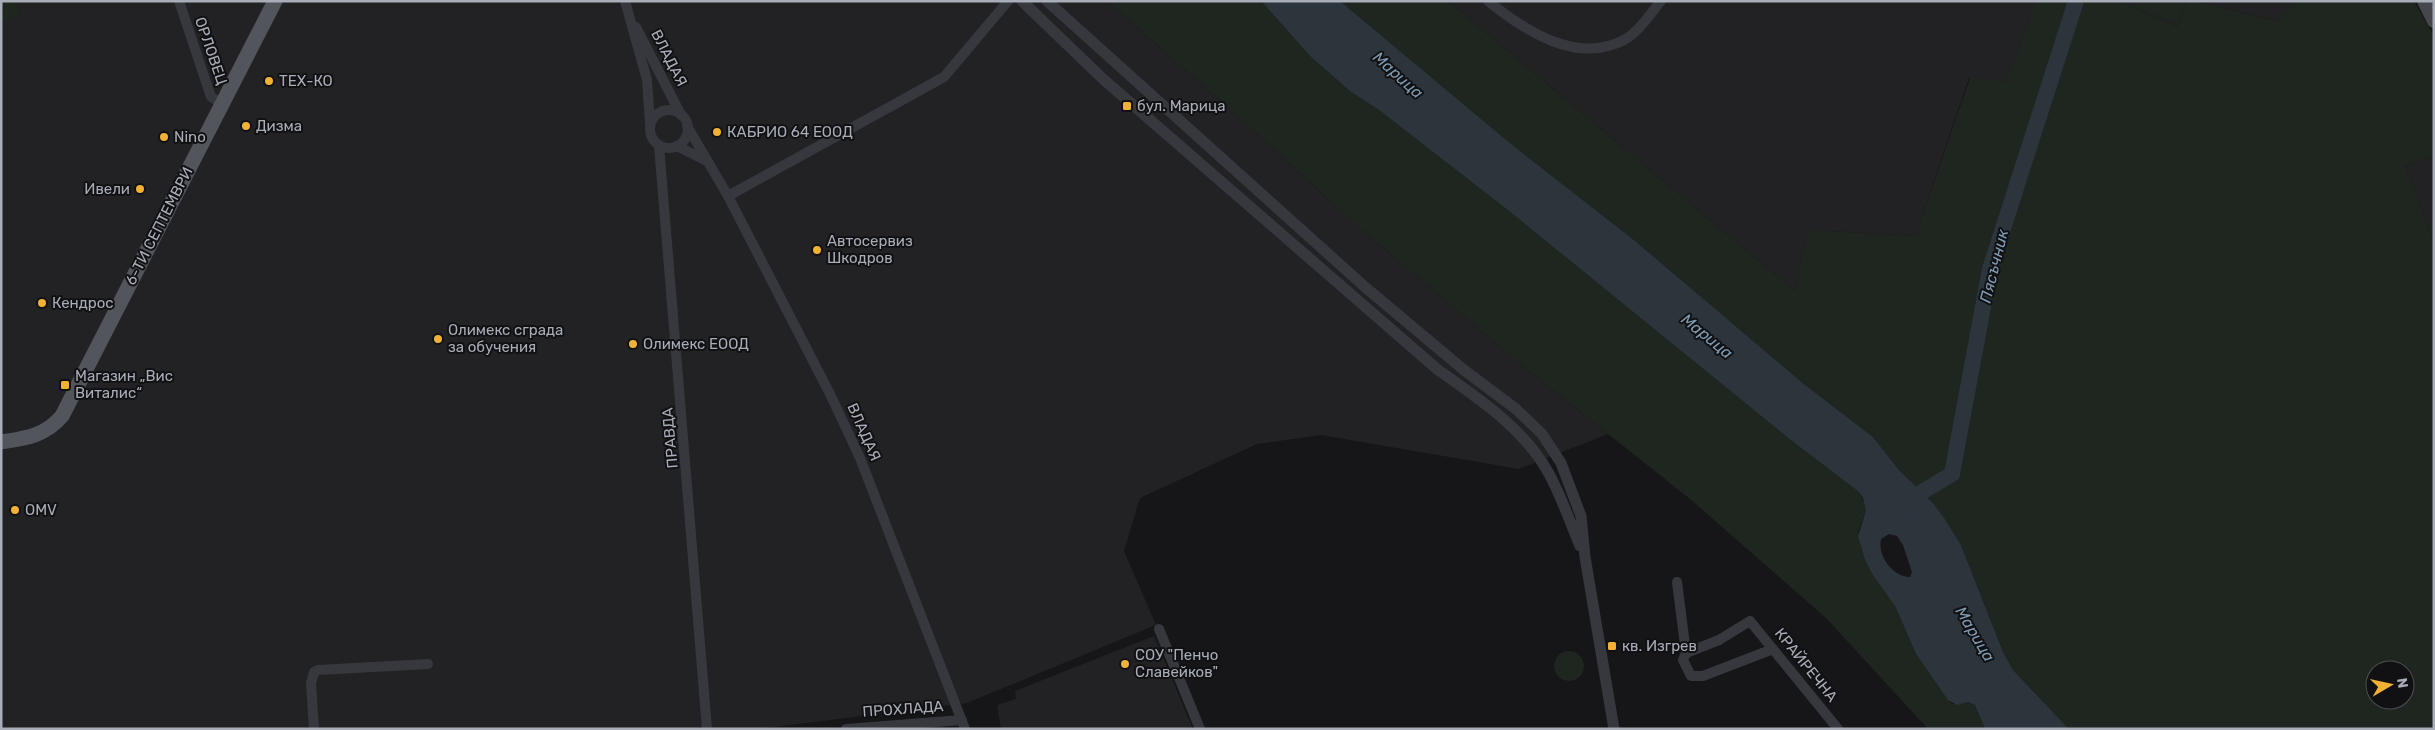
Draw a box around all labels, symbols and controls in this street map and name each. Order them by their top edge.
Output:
street label: ОРЛОВЕЦ [191,15,231,87]
street label: ВЛАДАЯ [647,27,691,89]
water label: Марица [1369,48,1427,102]
place label: ТЕХ-КО [279,72,333,90]
marker: ТЕХ-КО [263,75,275,87]
place label: бул. Марица [1137,97,1225,115]
marker: бул. Марица [1121,100,1133,112]
place label: Дизма [256,117,302,135]
marker: Дизма [240,120,252,132]
place label: КАБРИО 64 ЕООД [727,123,853,141]
marker: КАБРИО 64 ЕООД [711,126,723,138]
place label: Nino [174,128,206,146]
marker: Nino [158,131,170,143]
street label: 6-ТИ СЕПТЕМВРИ [121,164,197,288]
place label: Ивели [84,180,130,198]
marker: Ивели [134,183,146,195]
water label: Пясъчник [1976,227,2012,305]
place label: Автосервиз Шкодров [827,232,913,267]
marker: Автосервиз Шкодров [811,244,823,256]
place label: Кендрос [52,294,114,312]
marker: Кендрос [36,297,48,309]
water label: Марица [1677,310,1737,362]
place label: Олимекс сграда за обучения [448,321,563,356]
marker: Олимекс сграда за обучения [432,333,444,345]
place label: Олимекс ЕООД [643,335,749,353]
marker: Олимекс ЕООД [627,338,639,350]
place label: Магазин „Вис Виталис“ [75,367,173,402]
marker: Магазин „Вис Виталис“ [59,379,71,391]
street label: ВЛАДАЯ [843,400,885,464]
street label: ПРАВДА [658,407,682,469]
place label: OMV [25,501,57,519]
marker: OMV [9,504,21,516]
water label: Марица [1951,603,1999,665]
street label: КРАЙРЕЧНА [1771,624,1841,706]
place label: кв. Изгрев [1622,637,1697,655]
marker: кв. Изгрев [1606,640,1618,652]
place label: СОУ "Пенчо Славейков" [1135,646,1218,681]
marker: СОУ "Пенчо Славейков" [1119,658,1131,670]
north arrow [2365,660,2415,710]
text: N [2393,677,2412,689]
street label: ПРОХЛАДА [862,697,944,721]

